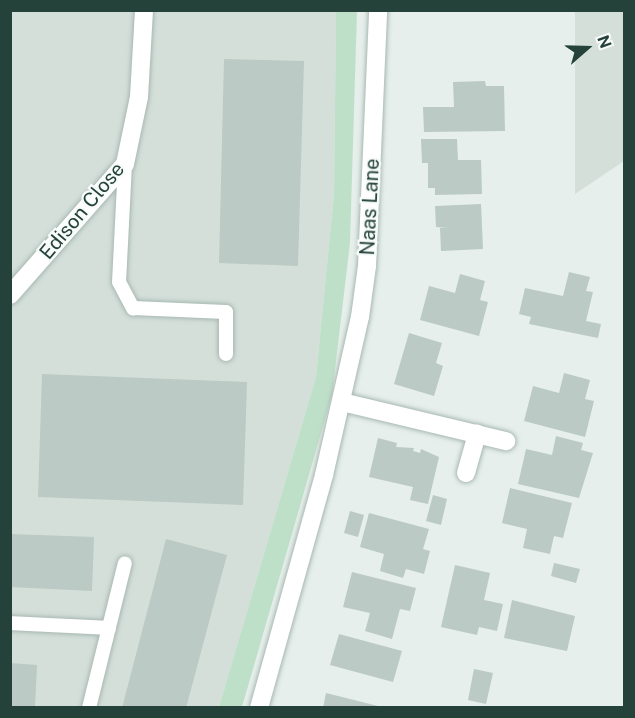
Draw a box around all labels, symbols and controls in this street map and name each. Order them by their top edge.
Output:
north arrow [557,18,617,78]
text: N [593,33,615,51]
street label: Edison Close [35,158,129,264]
street label: Naas Lane [355,158,385,256]

